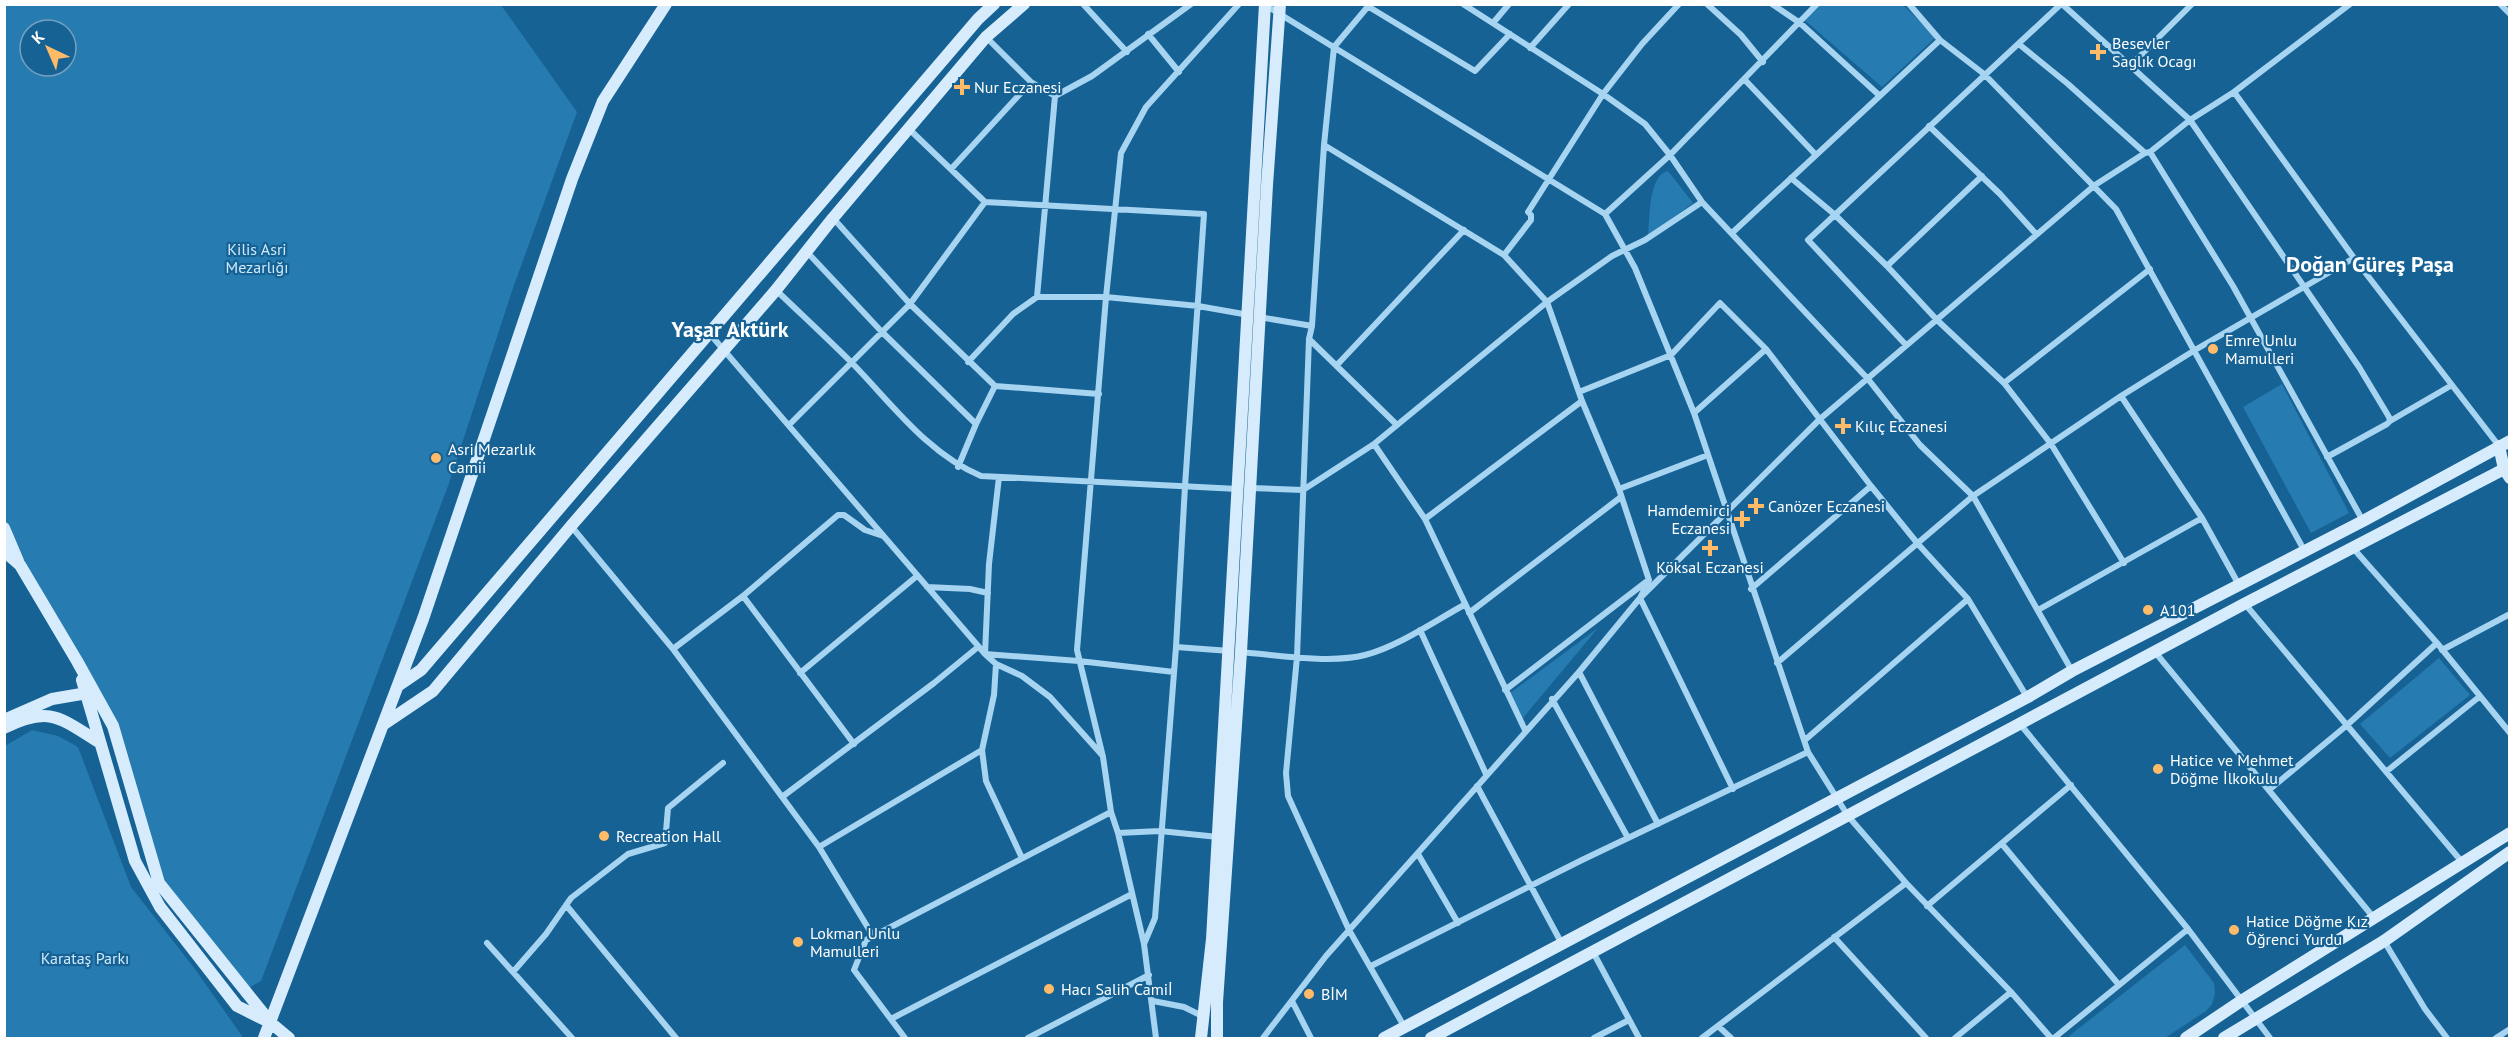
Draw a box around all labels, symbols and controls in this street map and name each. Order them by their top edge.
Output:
north arrow [18,18,78,78]
text: K [27,27,48,48]
place label: Besevler Saglık Ocagı [2112,33,2196,71]
marker: Besevler Saglık Ocagı [2089,43,2107,61]
place label: Nur Eczanesi [974,77,1062,97]
marker: Nur Eczanesi [955,80,969,94]
park label: Kilis Asri Mezarlığı [226,239,288,277]
district label: Doğan Güreş Paşa [2286,250,2454,278]
district label: Yaşar Aktürk [670,315,789,343]
place label: Emre Unlu Mamulleri [2225,330,2297,368]
marker: Emre Unlu Mamulleri [2206,342,2220,356]
place label: Kılıç Eczanesi [1855,416,1948,436]
marker: Kılıç Eczanesi [1836,419,1850,433]
place label: Asri Mezarlık Camii [448,439,536,477]
marker: Asri Mezarlık Camii [429,451,443,465]
place label: Canözer Eczanesi [1768,496,1885,516]
marker: Canözer Eczanesi [1749,499,1763,513]
place label: Hamdemirci Eczanesi [1647,500,1730,538]
marker: Hamdemirci Eczanesi [1735,512,1749,526]
marker: Köksal Eczanesi [1703,541,1717,555]
place label: Köksal Eczanesi [1656,557,1764,577]
place label: A101 [2160,600,2196,620]
marker: A101 [2141,603,2155,617]
place label: Hatice ve Mehmet Döğme İlkokulu [2170,750,2294,788]
marker: Hatice ve Mehmet Döğme İlkokulu [2151,762,2165,776]
place label: Recreation Hall [616,826,721,846]
marker: Recreation Hall [597,829,611,843]
place label: Hatice Döğme Kız Öğrenci Yurdu [2246,911,2368,949]
place label: Lokman Unlu Mamulleri [810,923,900,961]
marker: Hatice Döğme Kız Öğrenci Yurdu [2227,923,2241,937]
marker: Lokman Unlu Mamulleri [791,935,805,949]
park label: Karataş Parkı [41,948,129,968]
place label: Hacı Salih Camiİ [1061,979,1173,999]
marker: Hacı Salih Camiİ [1042,982,1056,996]
place label: BİM [1321,984,1348,1004]
marker: BİM [1302,987,1316,1001]

